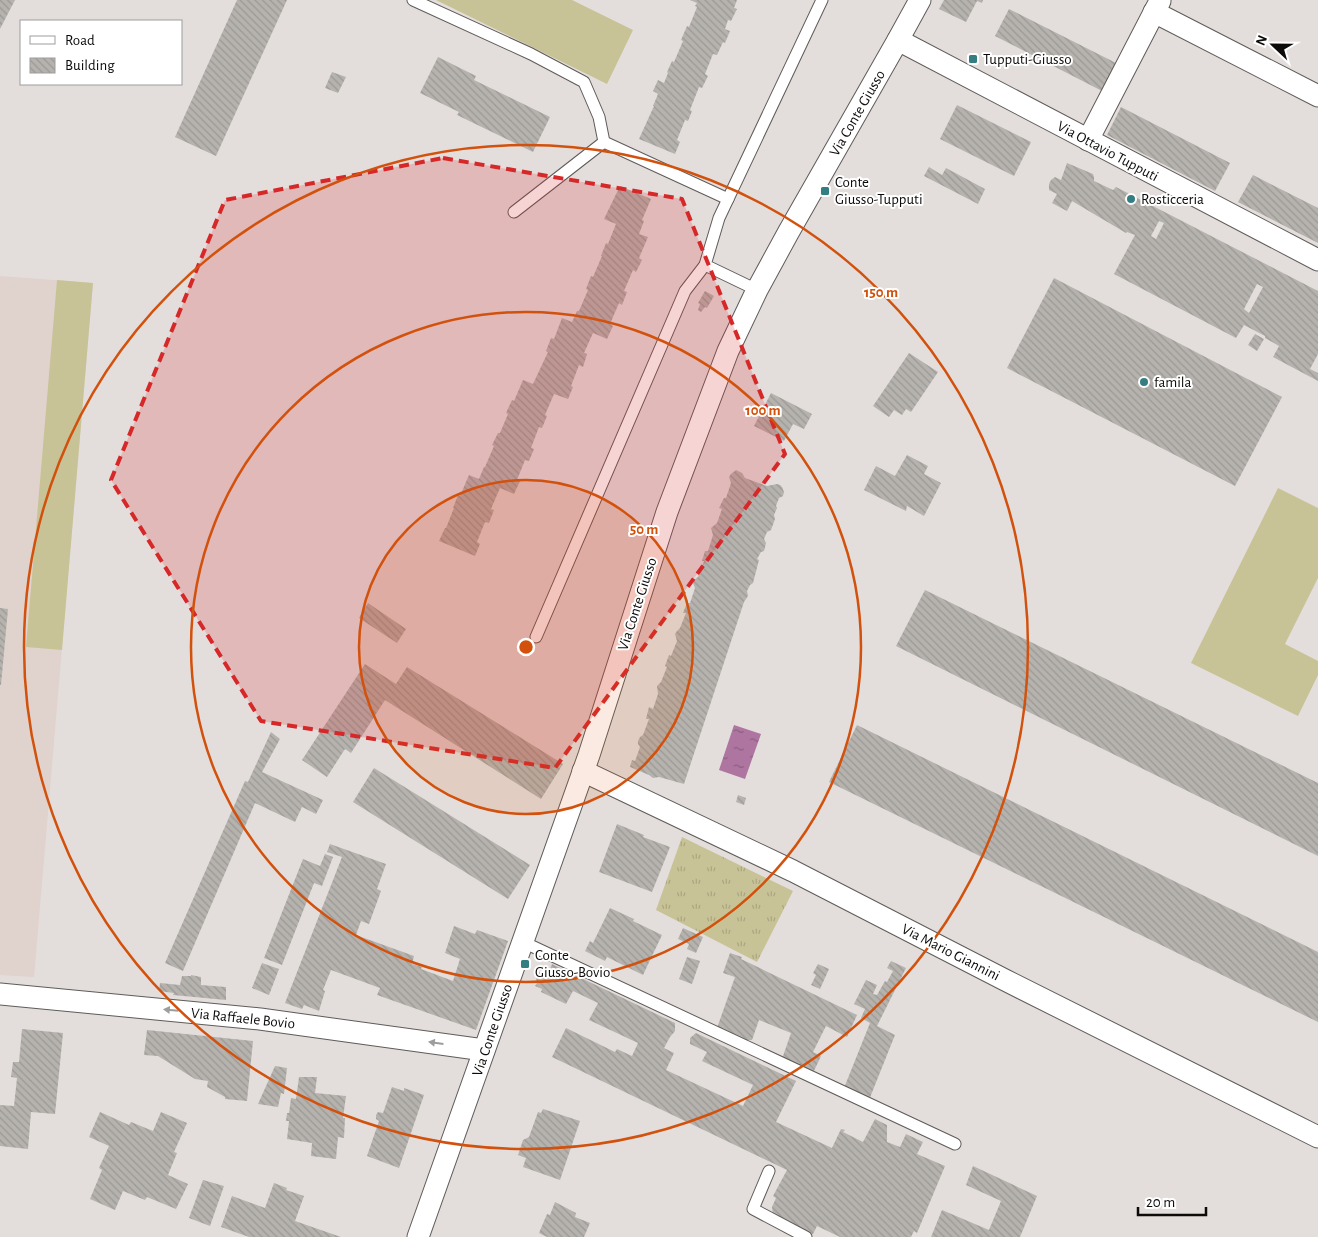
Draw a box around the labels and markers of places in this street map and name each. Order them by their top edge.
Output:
place label: Tupputi-Giusso [983,52,1072,67]
marker: Tupputi-Giusso [967,53,979,65]
place label: Conte Giusso-Tupputi [835,175,923,207]
marker: Conte Giusso-Tupputi [819,185,831,197]
place label: Rosticceria [1141,192,1204,207]
marker: Rosticceria [1125,193,1137,205]
place label: famila [1154,375,1192,390]
marker: famila [1138,376,1150,388]
centre of rings [517,638,535,656]
place label: Conte Giusso-Bovio [535,948,610,980]
marker: Conte Giusso-Bovio [519,958,531,970]

